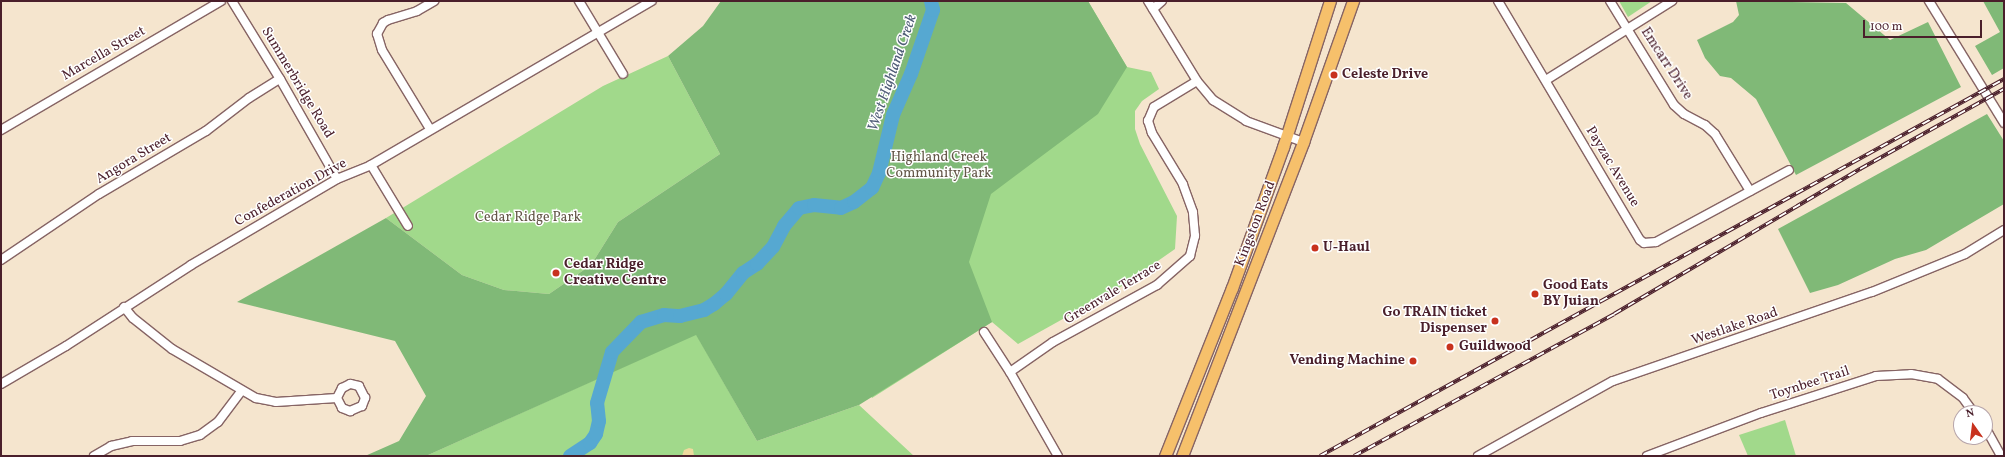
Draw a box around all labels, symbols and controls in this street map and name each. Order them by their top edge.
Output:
water label: West Highland Creek [865,12,921,134]
scale bar [1865,12,1984,38]
text: 100 m [1870,19,1902,35]
street label: Marcella Street [59,23,149,85]
street label: Summerbridge Road [257,24,337,142]
street label: Emcarr Drive [1636,25,1696,103]
place label: Celeste Drive [1342,67,1428,83]
marker: Celeste Drive [1329,70,1339,80]
street label: Payzac Avenue [1581,124,1643,210]
street label: Angora Street [93,130,175,188]
park label: Highland Creek Community Park [886,150,992,182]
street label: Confederation Drive [232,155,350,231]
street label: Kingston Road [1232,179,1280,269]
park label: Cedar Ridge Park [475,210,581,226]
place label: U-Haul [1323,240,1370,256]
marker: U-Haul [1310,243,1320,253]
place label: Cedar Ridge Creative Centre [564,257,666,290]
street label: Greenvale Terrace [1061,257,1165,329]
marker: Cedar Ridge Creative Centre [551,268,561,278]
place label: Good Eats BY Juian [1543,278,1608,310]
marker: Good Eats BY Juian [1530,289,1540,299]
street label: Westlake Road [1690,304,1780,350]
place label: Go TRAIN ticket Dispenser [1382,305,1487,338]
marker: Go TRAIN ticket Dispenser [1490,316,1500,326]
place label: Guildwood [1459,339,1531,355]
marker: Guildwood [1444,341,1456,353]
place label: Vending Machine [1290,353,1405,369]
marker: Vending Machine [1408,356,1418,366]
street label: Toynbee Trail [1768,363,1852,405]
north arrow [1953,405,1993,445]
text: N [1965,406,1976,422]

